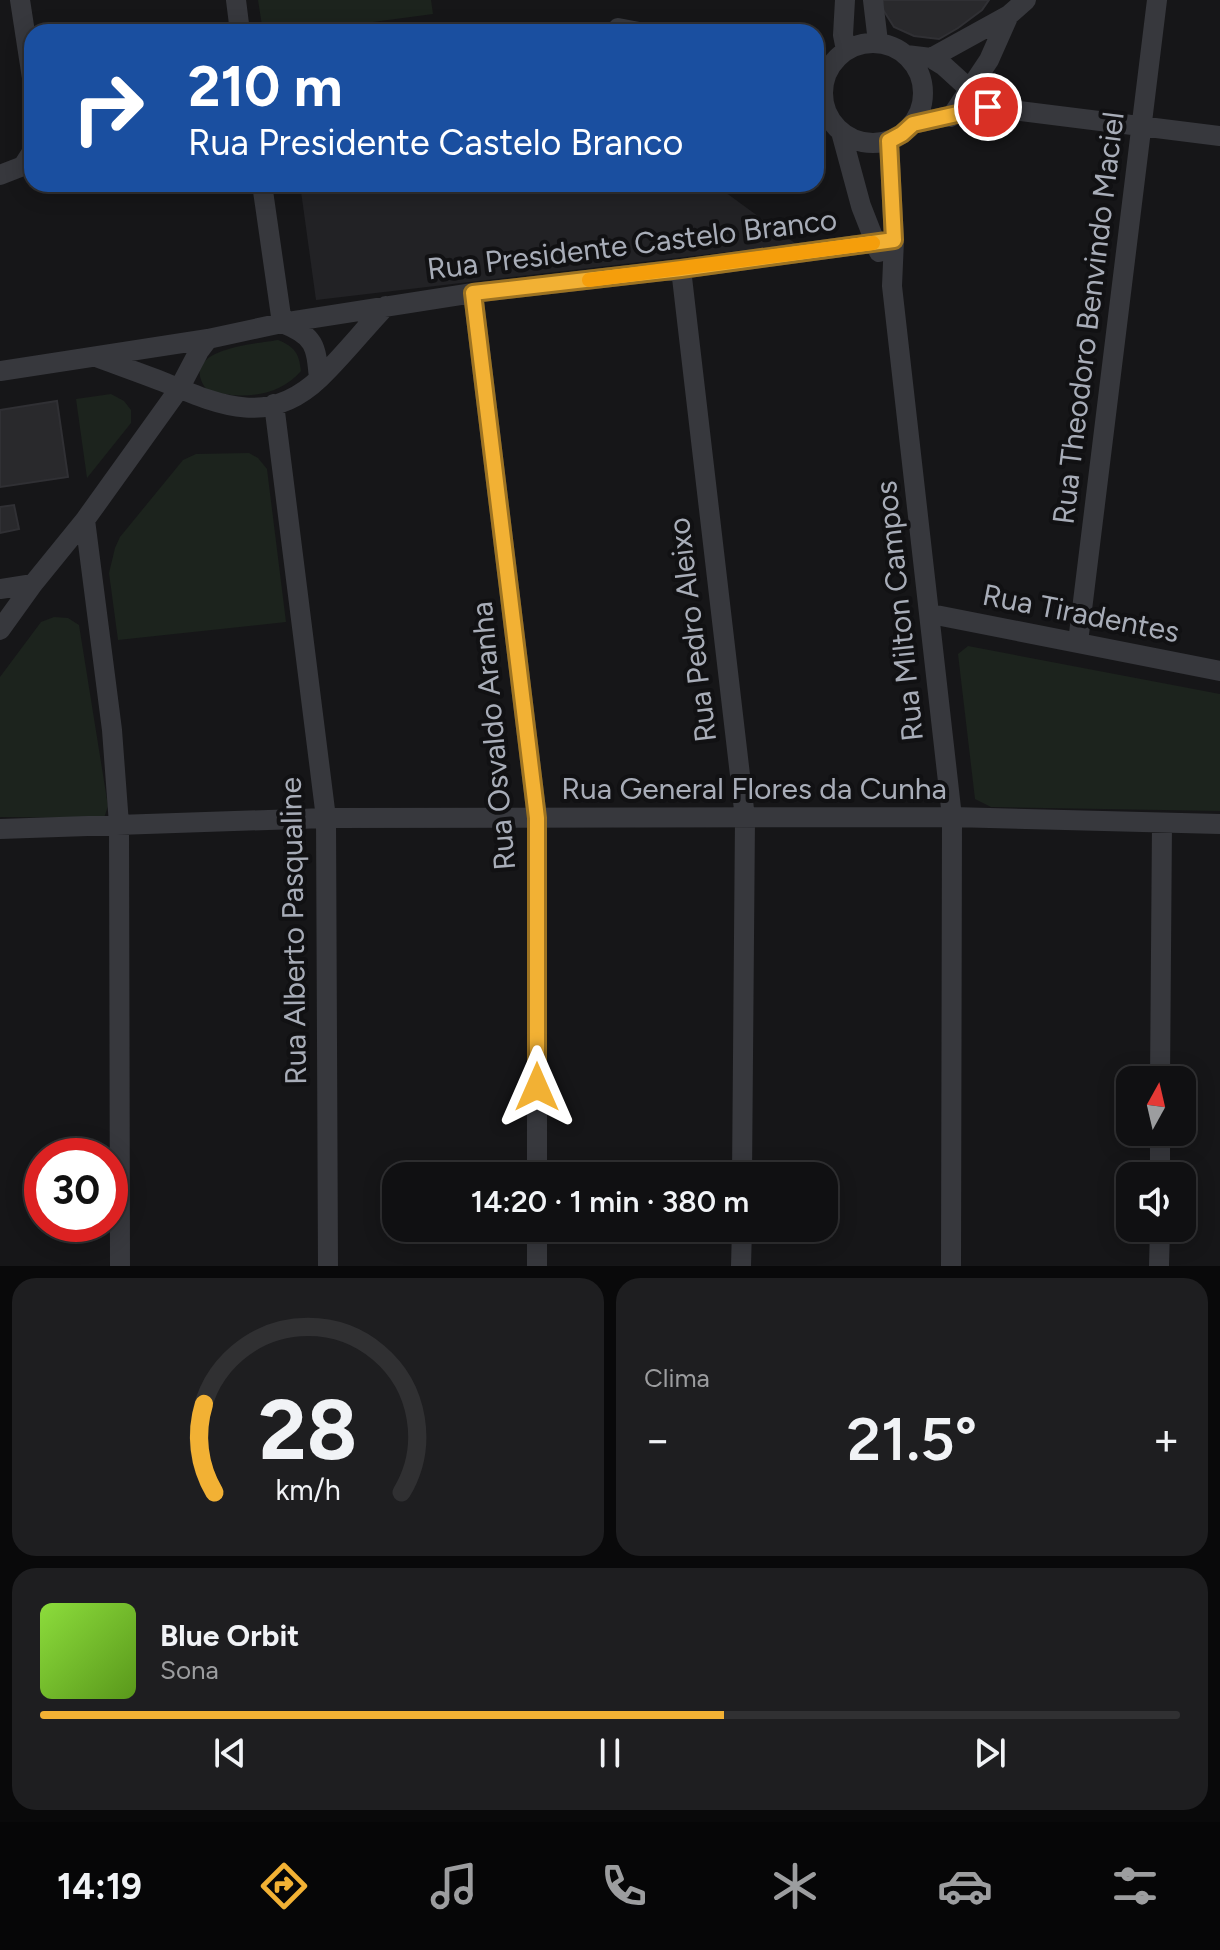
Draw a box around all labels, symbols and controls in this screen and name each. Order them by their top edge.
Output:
text: 210 m [188,53,343,120]
icon: right [56,56,160,160]
pin [954,73,1022,141]
icon: arrive [966,85,1010,129]
street label: Rua Theodoro Benvindo Maciel [1044,110,1132,526]
text: Rua Presidente Castelo Branco [188,121,683,164]
street label: Rua Presidente Castelo Branco [425,200,839,288]
street label: Rua Milton Campos [867,479,931,743]
street label: Rua Pedro Aleixo [660,516,724,744]
street label: Rua Tiradentes [980,576,1182,650]
street label: Rua Osvaldo Aranha [463,600,523,872]
street label: Rua General Flores da Cunha [561,770,947,807]
street label: Rua Alberto Pasqualine [272,777,314,1085]
position arrow [495,1045,579,1129]
north arrow [1116,1066,1196,1146]
map controls [1116,1066,1196,1242]
speed limit sign: 30 [24,1138,128,1242]
button: sound [1116,1162,1196,1242]
text: 14:20 · 1 min · 380 m [471,1183,749,1220]
text: Clima [644,1362,710,1394]
text: 28 [258,1380,358,1480]
text: 21.5° [847,1403,977,1475]
text: − [644,1413,671,1466]
text: + [1153,1413,1180,1466]
text: km/h [275,1473,341,1507]
text: Blue Orbit [160,1617,299,1654]
text: Sona [160,1654,219,1686]
icon: previous [208,1731,252,1775]
icon: pause [588,1731,632,1775]
icon: next [968,1731,1012,1775]
icon: directions [256,1858,312,1914]
icon: music [426,1858,482,1914]
icon: phone [596,1858,652,1914]
icon: climate [767,1858,823,1914]
icon: car [937,1858,993,1914]
icon: filters [1107,1858,1163,1914]
text: 14:19 [57,1865,142,1908]

